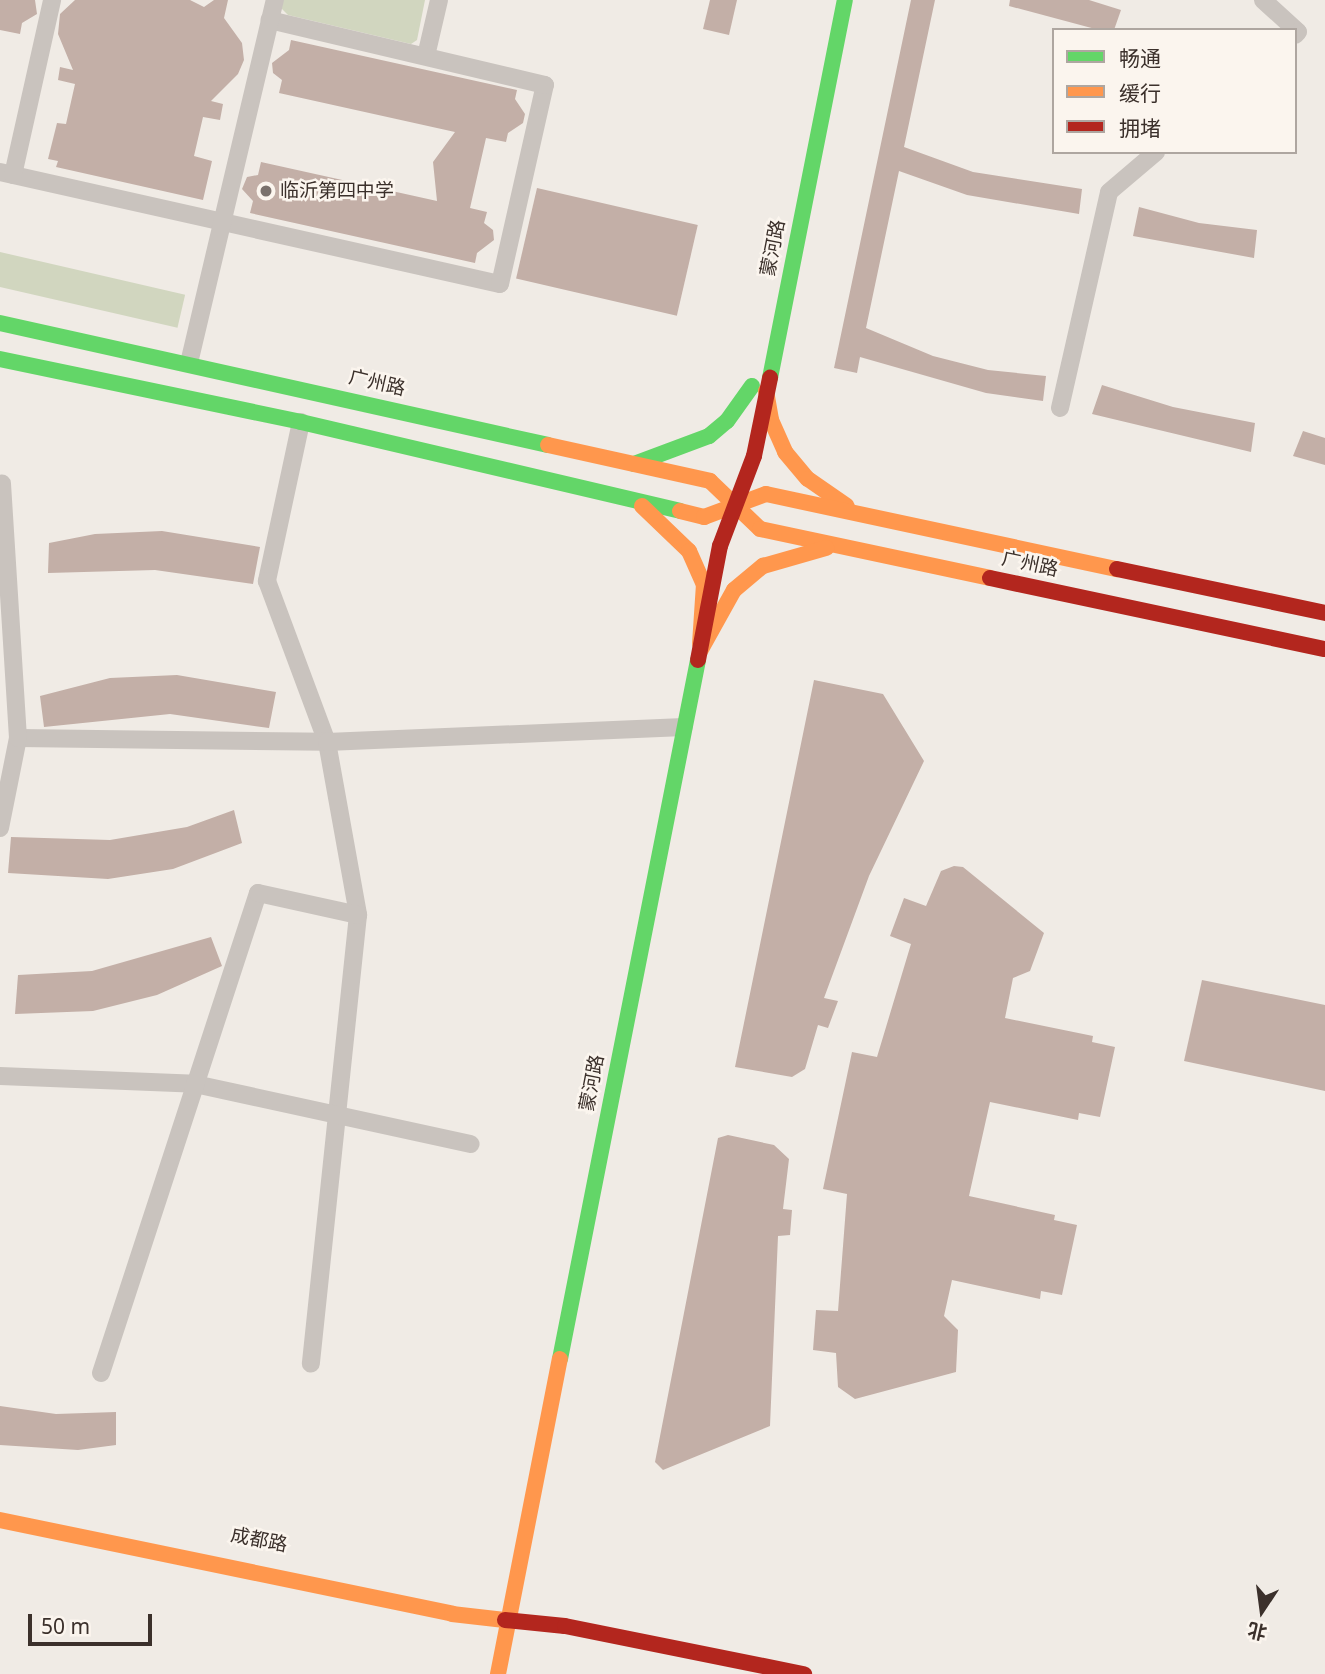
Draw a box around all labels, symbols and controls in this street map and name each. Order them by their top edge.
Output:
legend [1052,28,1297,154]
text: 畅通 [1119,44,1161,72]
text: 缓行 [1119,79,1161,107]
text: 拥堵 [1119,114,1161,142]
place label: 临沂第四中学 [280,180,394,202]
marker: 临沂第四中学 [258,183,274,199]
street label: 蒙河路 [756,218,790,278]
street label: 广州路 [347,365,407,401]
street label: 广州路 [1000,547,1060,581]
street label: 蒙河路 [575,1053,609,1113]
street label: 成都路 [229,1523,289,1557]
north arrow [1227,1576,1297,1646]
scale bar [32,1600,156,1644]
text: 50 m [41,1612,90,1640]
text: 北 [1245,1617,1269,1646]

